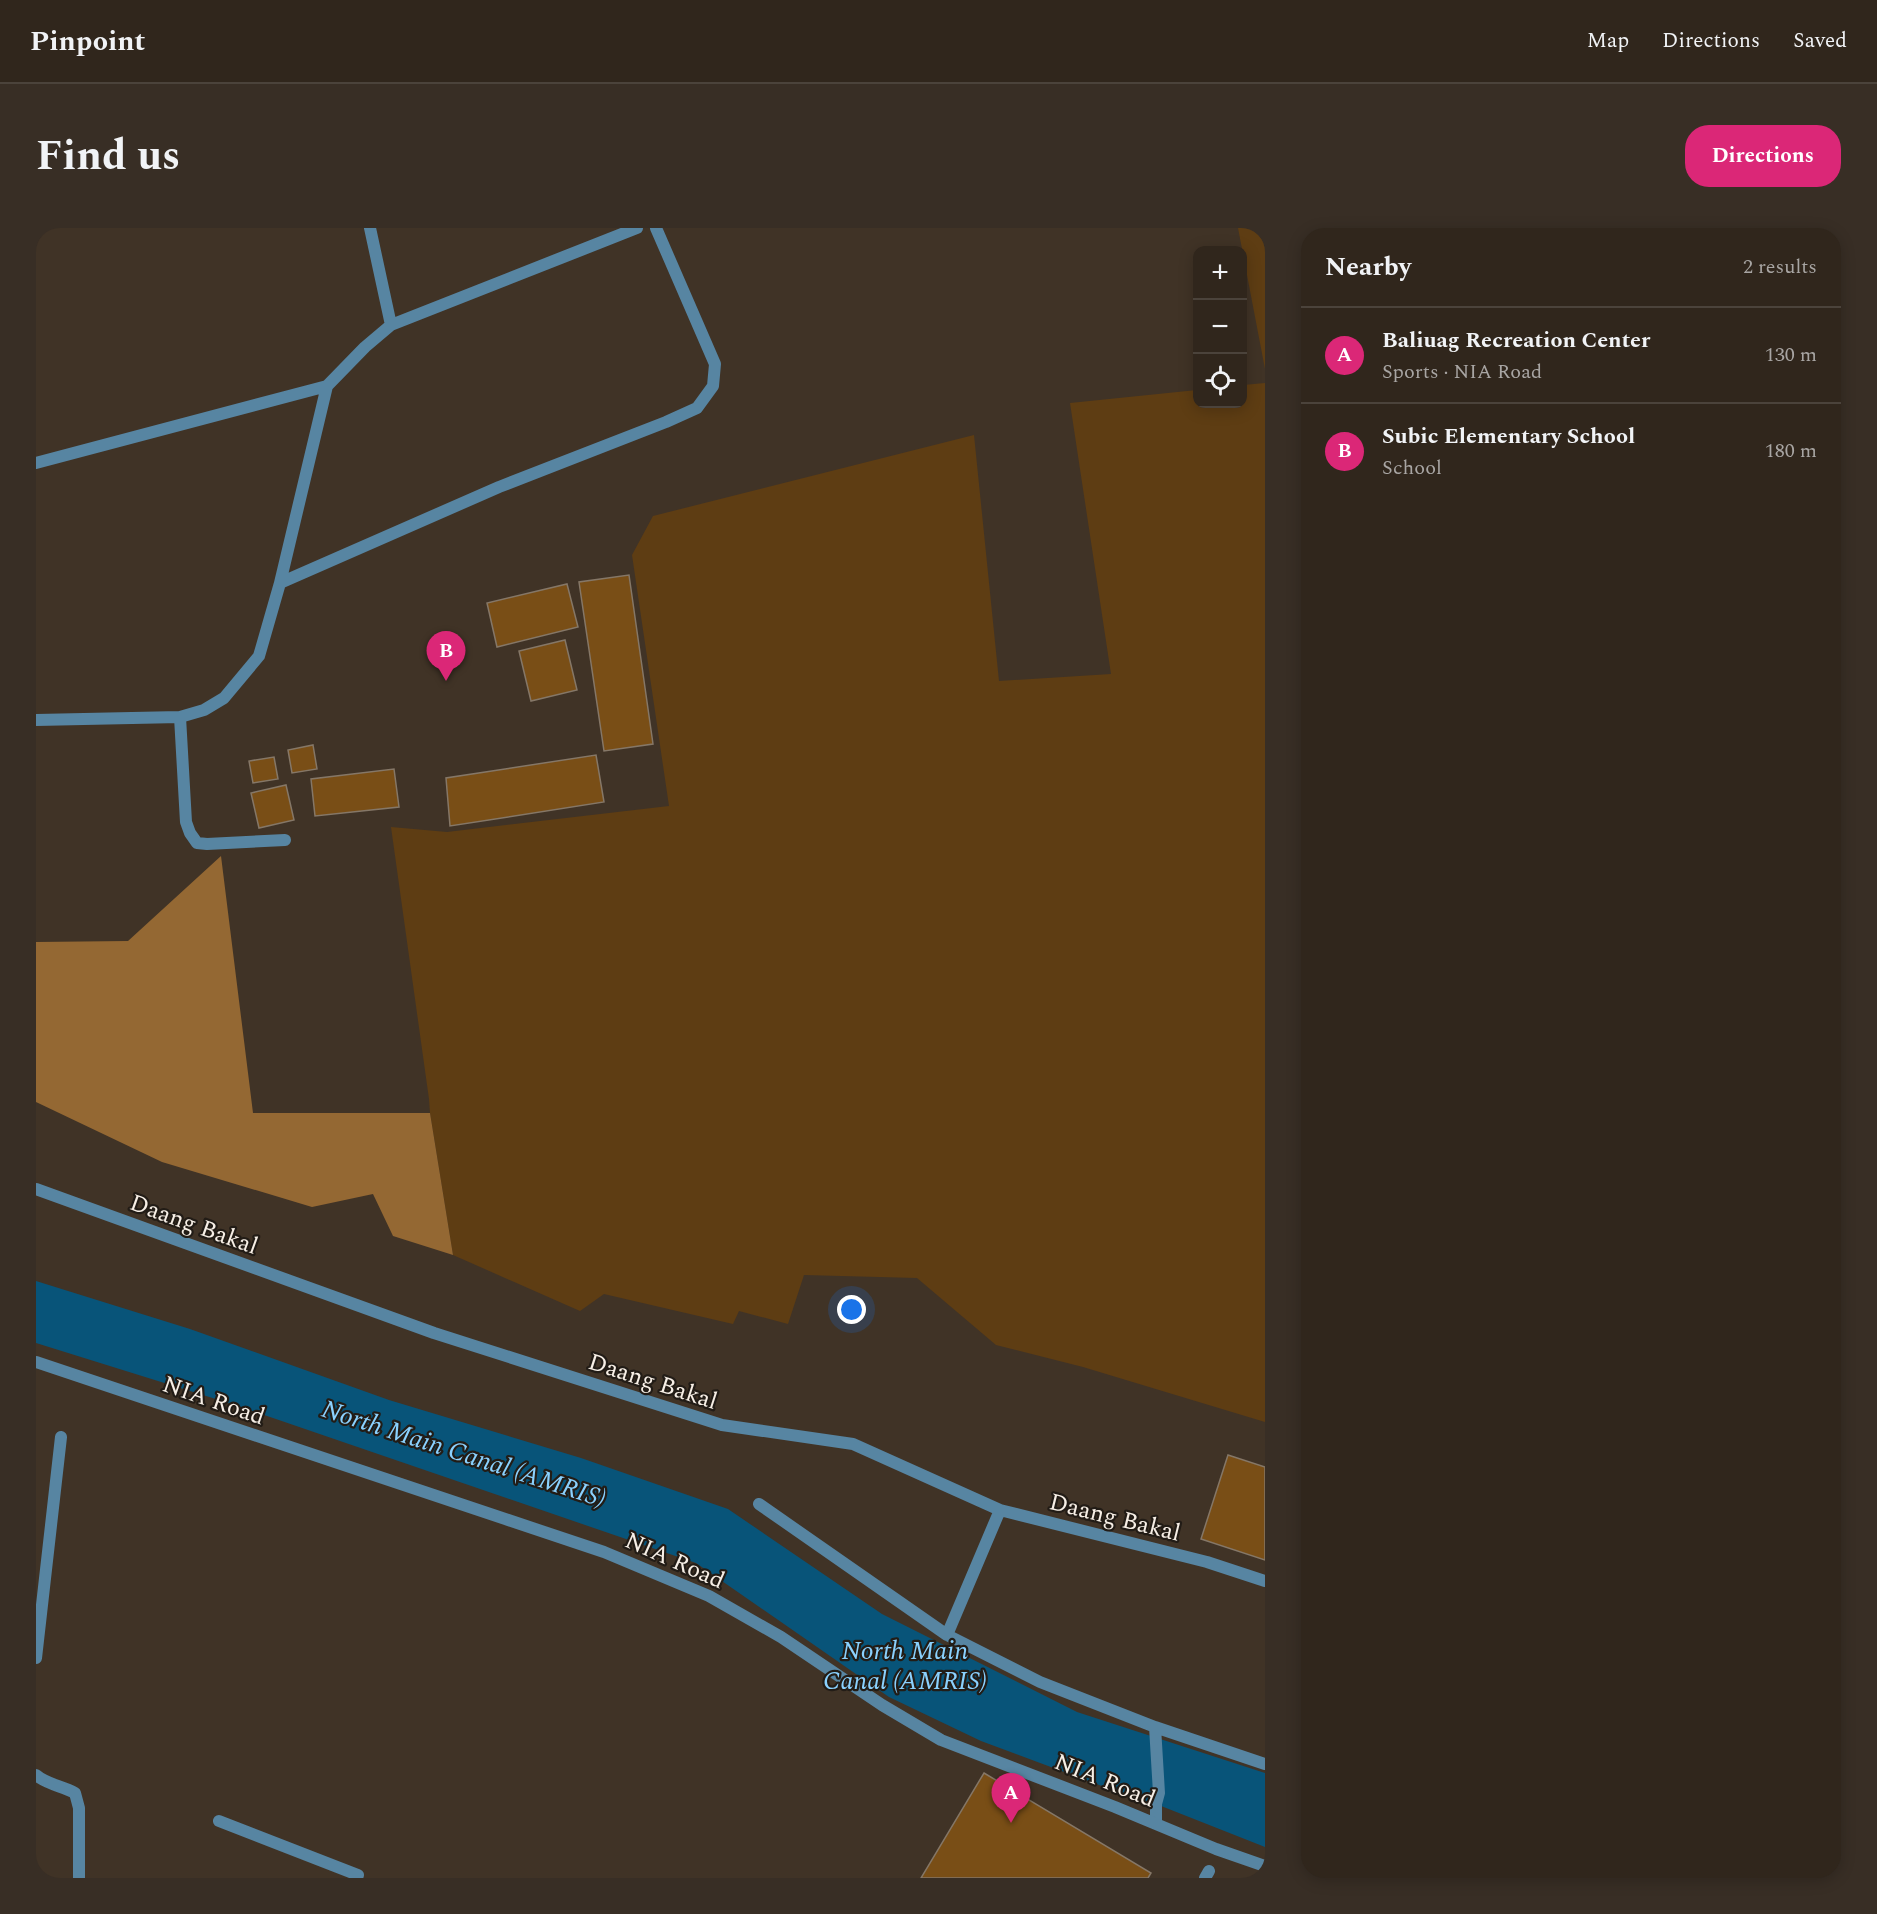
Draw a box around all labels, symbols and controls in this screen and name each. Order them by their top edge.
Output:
text: Pinpoint [30,20,145,63]
text: Map [1587,25,1629,57]
text: Directions [1662,25,1760,57]
text: Saved [1793,25,1847,57]
text: Find us [36,125,180,188]
button: Directions [1685,125,1841,187]
map controls [1193,246,1247,408]
button: + [1193,246,1247,300]
text: Nearby [1325,247,1411,287]
text: 2 results [1743,252,1817,282]
button: − [1193,300,1247,354]
text: Baliuag Recreation Center [1382,324,1650,357]
text: A [1337,340,1352,370]
text: 130 m [1765,340,1817,370]
button: locate [1193,354,1247,408]
text: Sports · NIA Road [1382,357,1542,387]
text: Subic Elementary School [1382,420,1635,453]
text: B [1337,436,1352,466]
text: 180 m [1765,436,1817,466]
text: School [1382,453,1442,483]
pin: B [426,632,466,681]
street label: Daang Bakal [124,1185,263,1265]
your location [837,1295,866,1324]
street label: Daang Bakal [583,1344,722,1420]
street label: NIA Road [158,1367,270,1435]
water label: North Main Canal (AMRIS) [316,1389,611,1519]
street label: Daang Bakal [1045,1484,1184,1552]
street label: NIA Road [619,1523,731,1599]
water label: North Main Canal (AMRIS) [823,1631,987,1701]
street label: NIA Road [1049,1744,1161,1818]
pin: A [992,1774,1030,1823]

